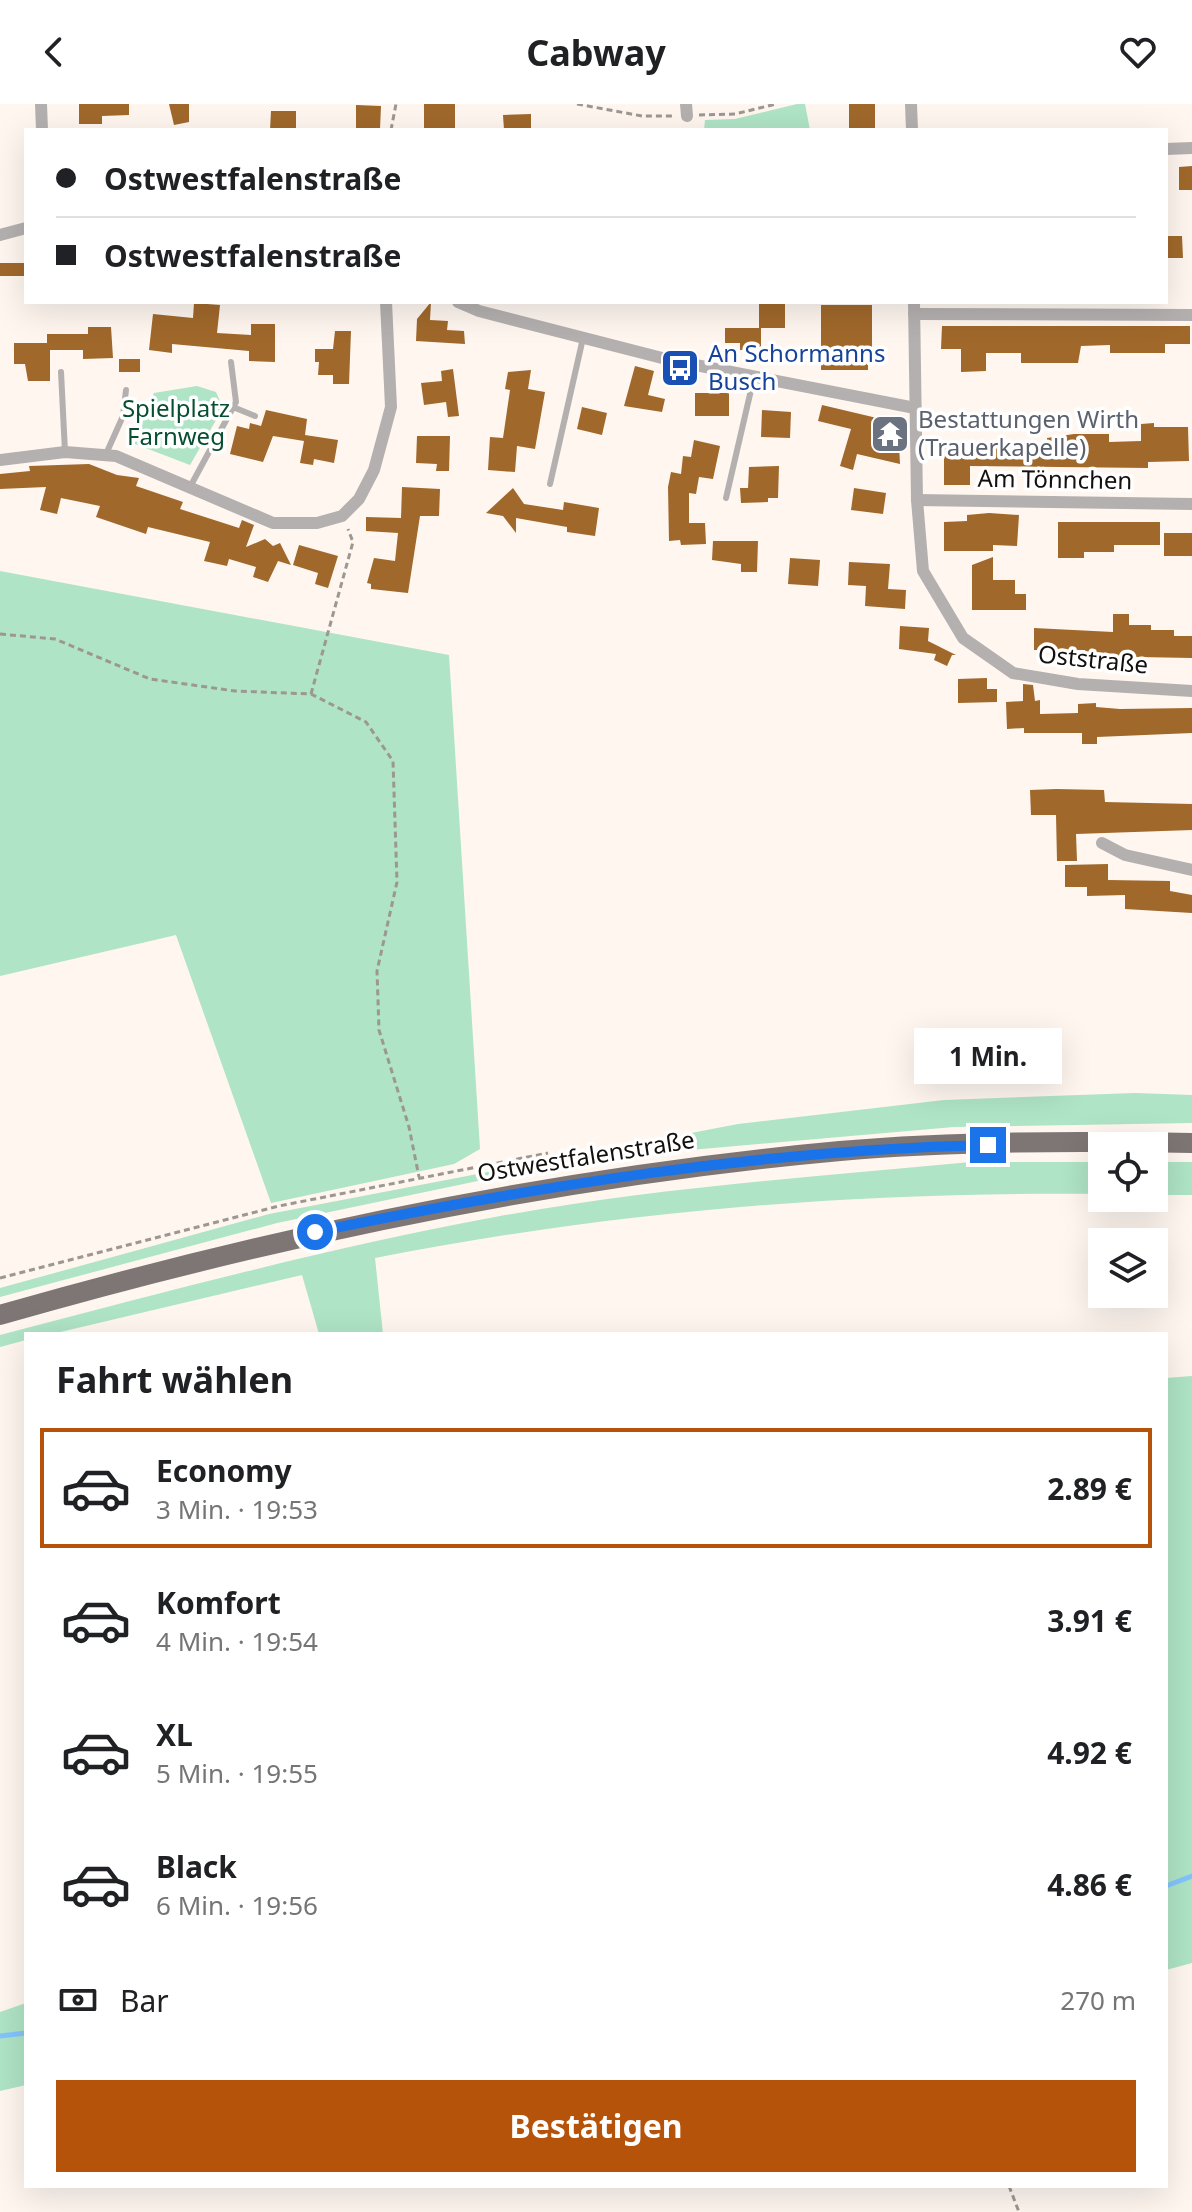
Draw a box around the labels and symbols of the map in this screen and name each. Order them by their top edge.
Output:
place label: An Schormanns Busch [708,336,885,397]
bus stop icon: An Schormanns Busch [659,347,701,389]
park label: Spielplatz Farnweg [122,391,230,452]
place label: Bestattungen Wirth (Trauerkapelle) [918,402,1139,463]
temple icon: Bestattungen Wirth (Trauerkapelle) [869,413,911,455]
street label: Am Tönnchen [977,461,1133,496]
street label: Oststraße [1036,636,1150,681]
callout: 1 Min. [914,1029,1062,1085]
street label: Ostwestfalenstraße [475,1122,697,1189]
route end [970,1127,1006,1163]
route start [297,1214,333,1250]

